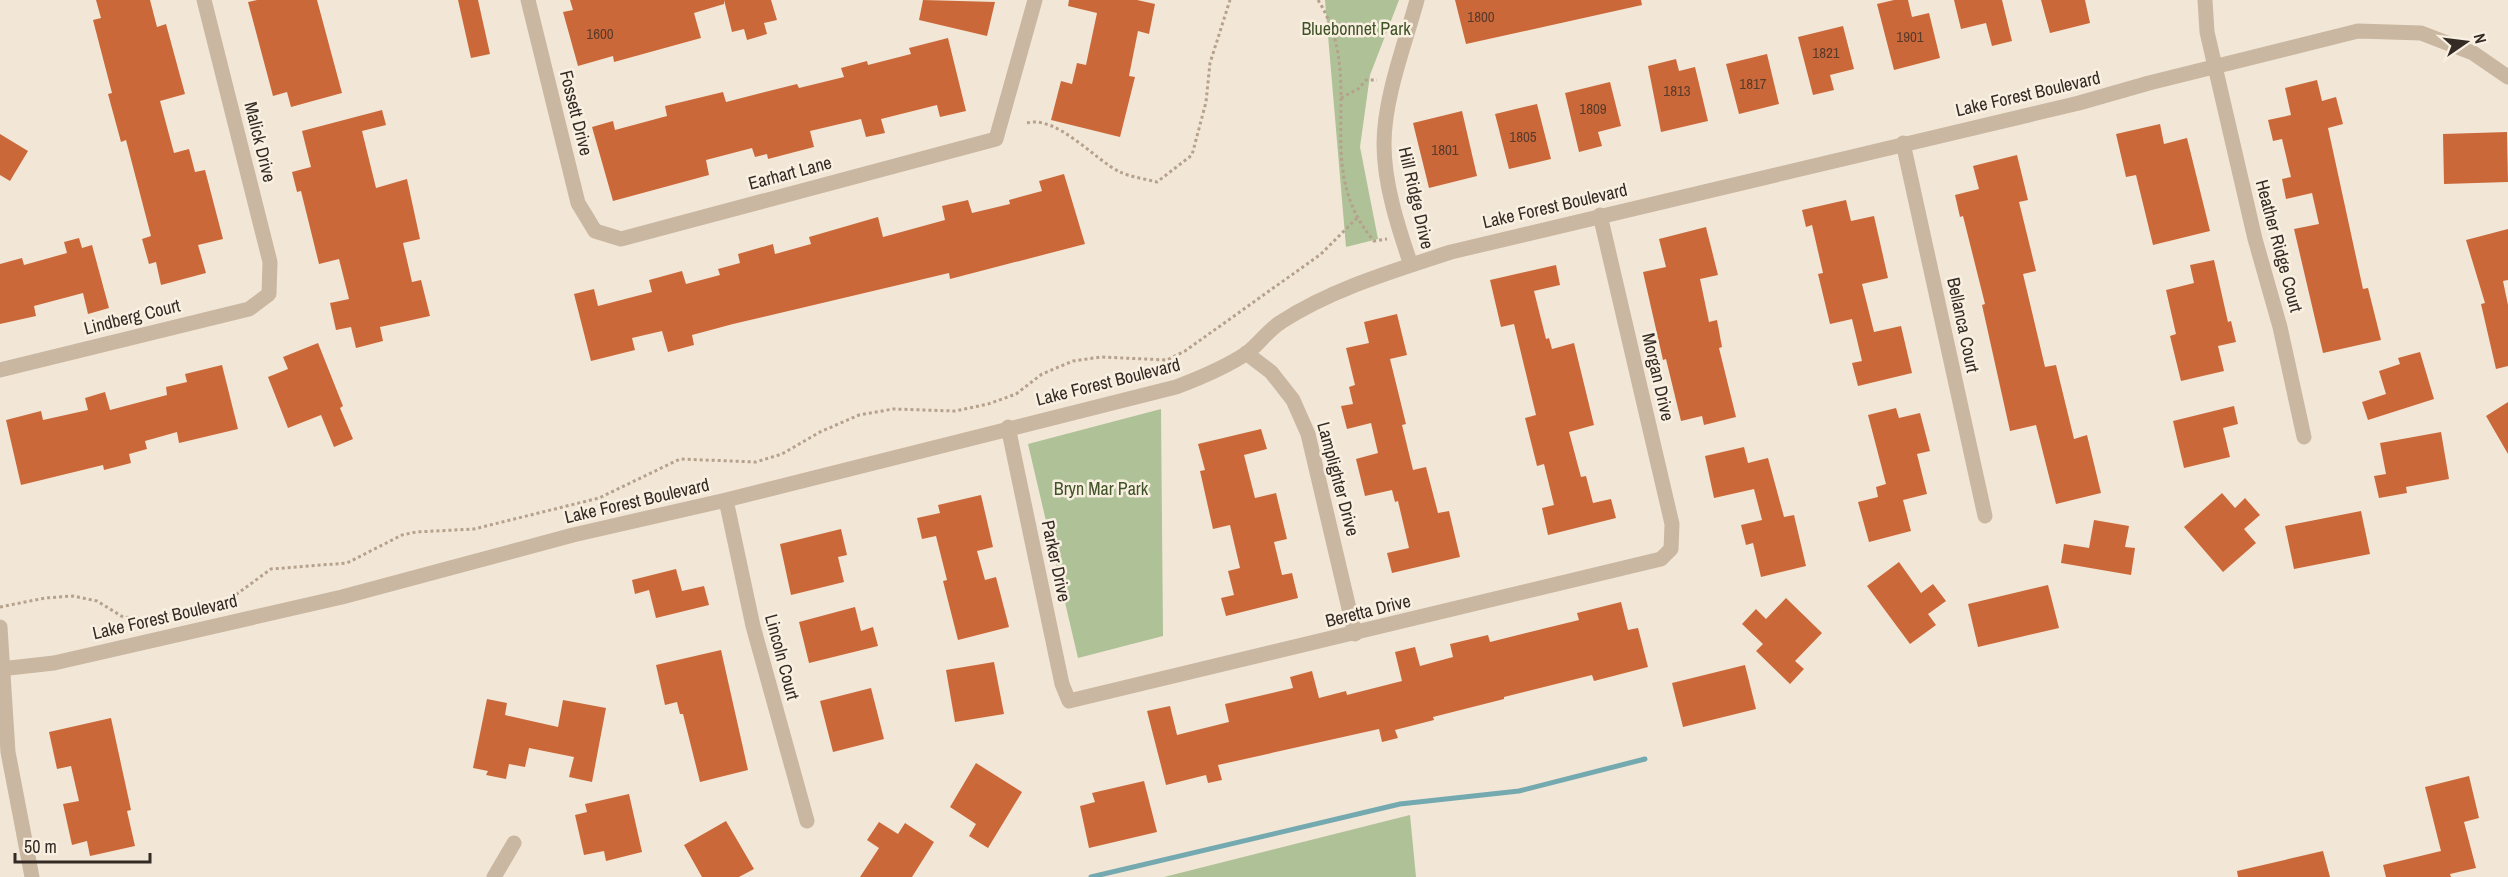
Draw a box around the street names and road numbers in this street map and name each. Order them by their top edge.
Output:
street label: Lake Forest Boulevard [1953,65,2103,122]
street label: Fossett Drive [554,68,599,158]
street label: Malick Drive [238,99,283,185]
street label: Hill Ridge Drive [1393,144,1440,251]
street label: Earhart Lane [745,149,834,196]
street label: Lake Forest Boulevard [1480,177,1630,234]
street label: Heather Ridge Court [2250,177,2309,315]
street label: Bellanca Court [1941,275,1986,375]
street label: Lindberg Court [81,292,183,341]
street label: Morgan Drive [1636,331,1681,423]
street label: Lake Forest Boulevard [1033,352,1183,412]
street label: Lamplighter Drive [1311,419,1366,539]
street label: Lake Forest Boulevard [562,472,712,529]
street label: Parker Drive [1036,518,1077,604]
street label: Lake Forest Boulevard [90,588,240,645]
street label: Beretta Drive [1323,588,1413,633]
street label: Lincoln Court [759,611,806,703]

